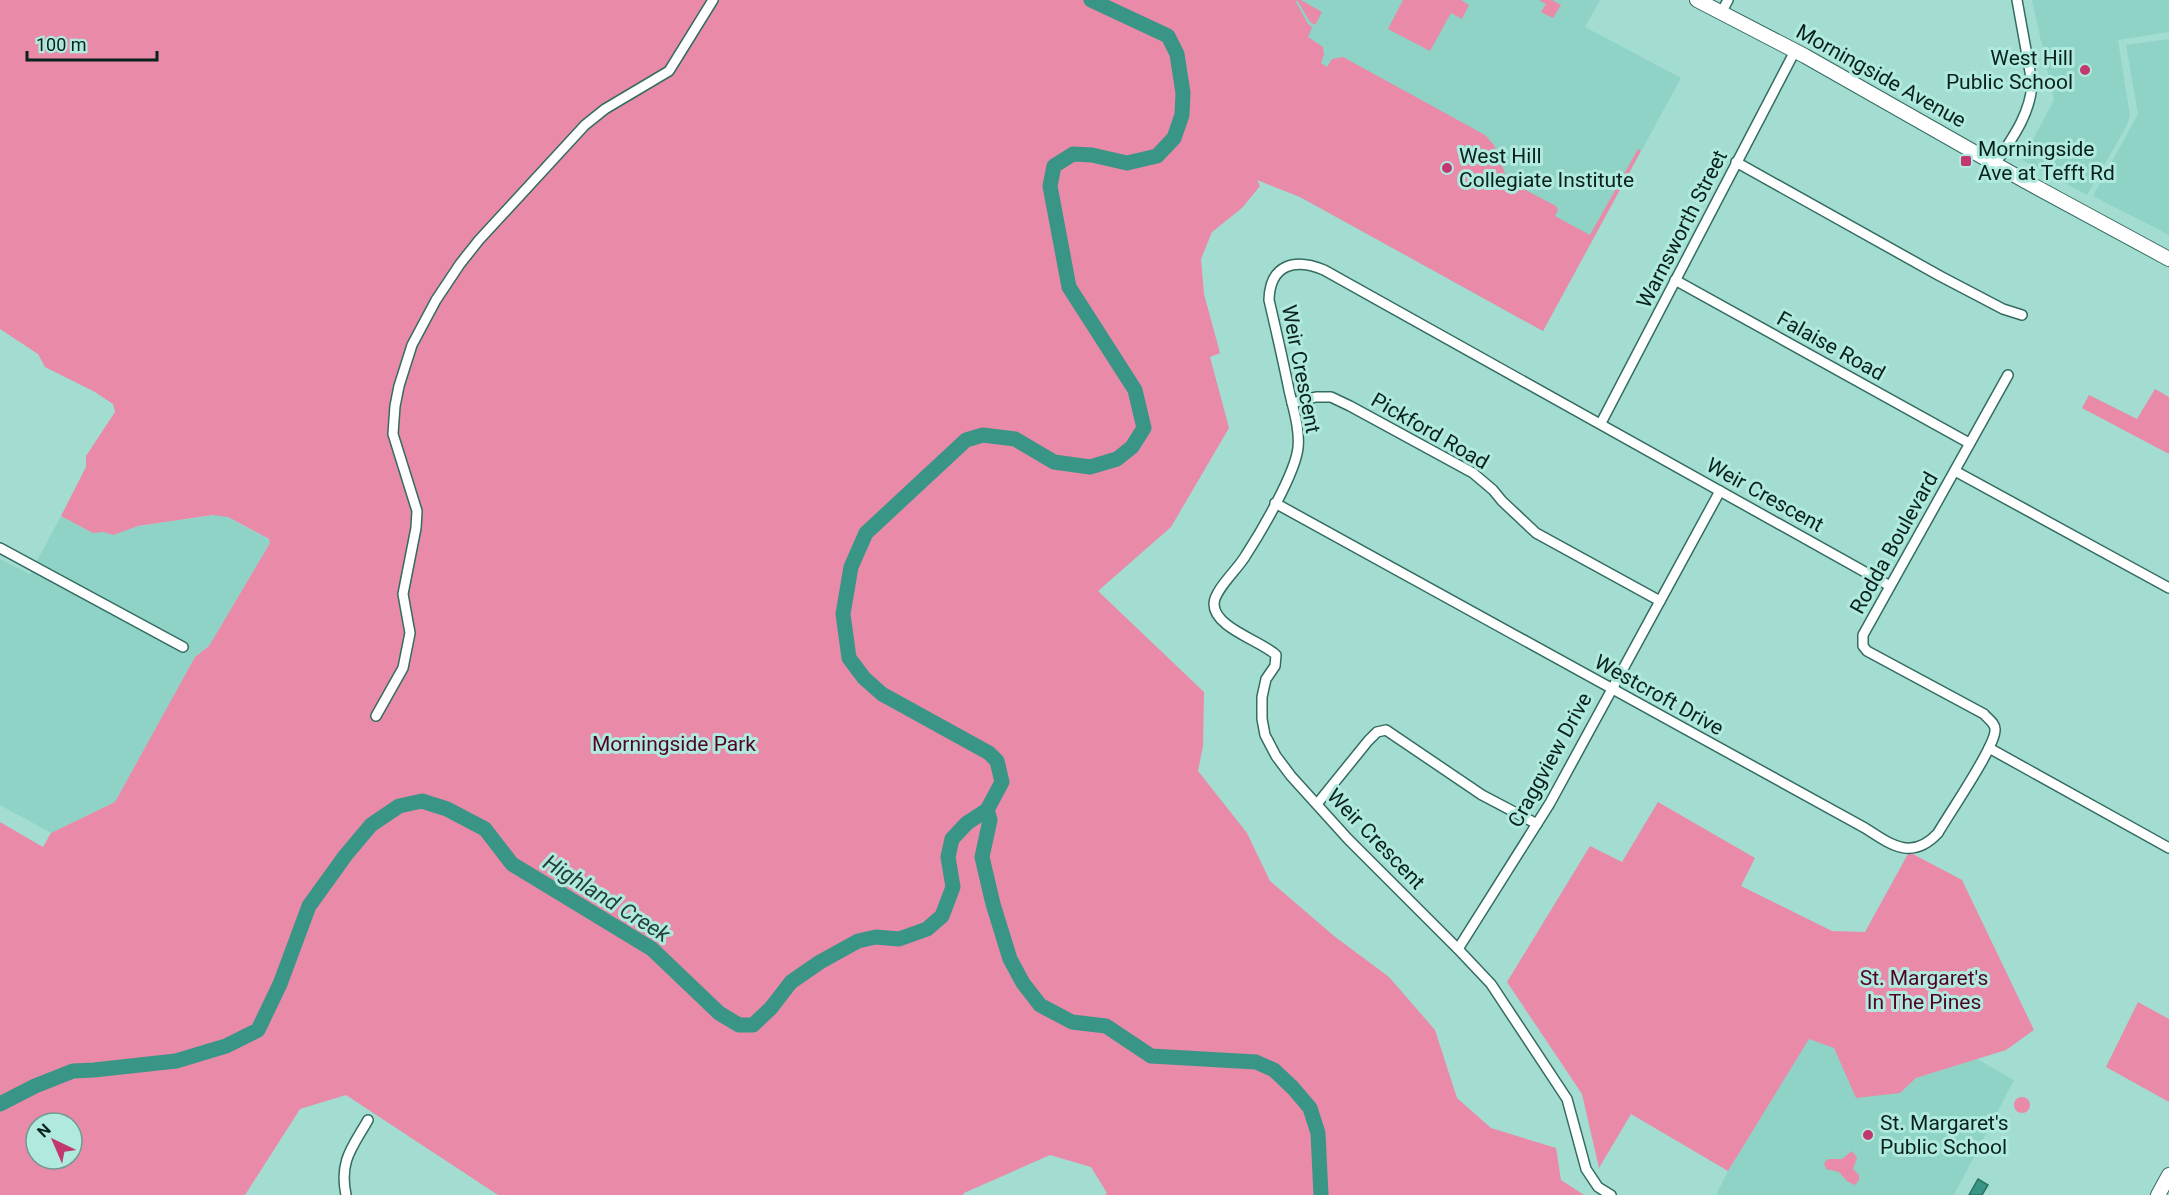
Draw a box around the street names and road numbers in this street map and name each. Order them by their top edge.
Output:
street label: Morningside Avenue [1792,19,1970,133]
street label: Warnsworth Street [1632,146,1732,312]
street label: Weir Crescent [1277,303,1325,435]
street label: Falaise Road [1773,306,1889,386]
street label: Pickford Road [1367,388,1493,474]
street label: Weir Crescent [1702,453,1828,537]
street label: Rodda Boulevard [1845,468,1943,618]
street label: Westcroft Drive [1590,650,1728,740]
street label: Craggview Drive [1503,689,1597,831]
street label: Weir Crescent [1322,784,1430,894]

